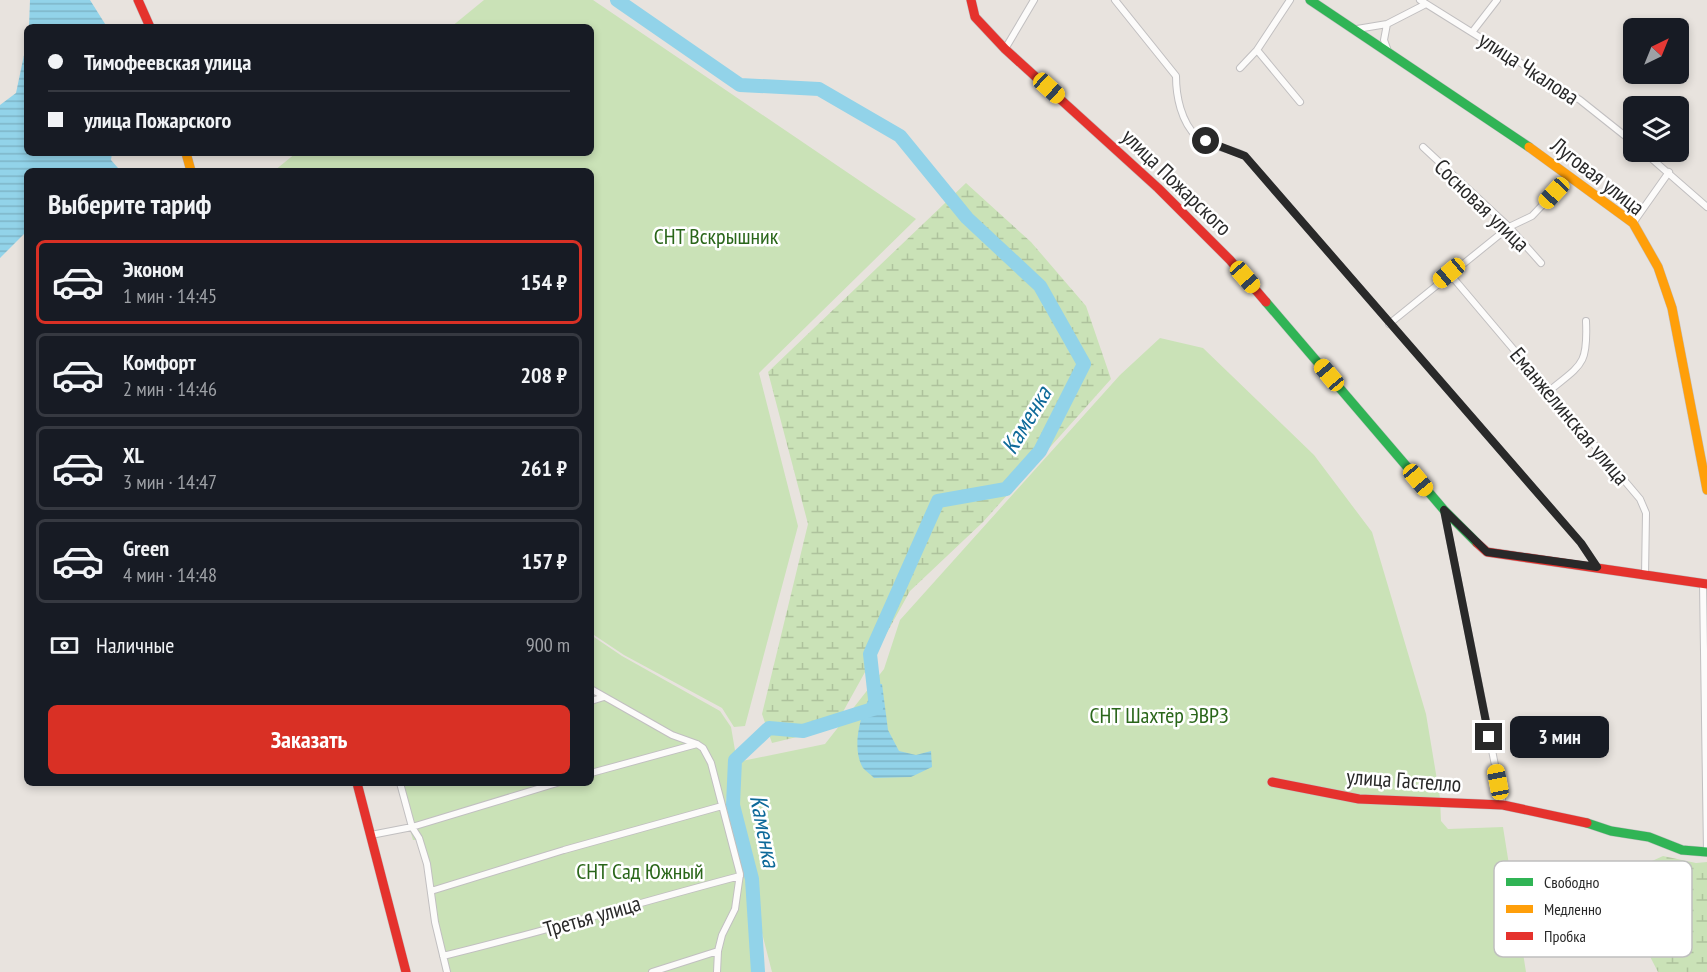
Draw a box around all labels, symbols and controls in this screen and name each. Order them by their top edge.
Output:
north arrow [1623,18,1689,84]
map controls [1623,18,1689,162]
street label: улица Чкалова [1474,25,1584,111]
text: Тимофеевская улица [84,48,251,76]
car [1030,69,1068,107]
button: layers [1623,96,1689,162]
text: улица Пожарского [84,106,231,134]
street label: улица Пожарского [1116,122,1238,242]
route start [1192,127,1219,154]
street label: Луговая улица [1545,130,1650,221]
street label: Сосновая улица [1428,153,1536,257]
car [1535,174,1573,212]
text: Выберите тариф [48,187,211,221]
park label: СНТ Вскрышник [654,222,779,250]
icon: car [51,255,105,309]
text: Эконом [123,255,184,283]
car [1429,255,1469,291]
car [1226,258,1264,296]
text: 154 ₽ [520,268,567,296]
text: 1 мин · 14:45 [123,283,217,309]
street label: Еманжелинская улица [1504,341,1636,491]
icon: car [51,348,105,402]
text: Комфорт [123,348,196,376]
car [1311,355,1347,395]
text: 208 ₽ [520,361,567,389]
text: 2 мин · 14:46 [123,376,217,402]
water label: Каменка [994,379,1059,459]
icon: car [51,441,105,495]
text: XL [123,441,144,469]
text: 261 ₽ [520,454,567,482]
car [1400,460,1436,500]
text: 3 мин · 14:47 [123,469,217,495]
icon: car [51,534,105,588]
text: Green [123,534,169,562]
text: 157 ₽ [521,547,567,575]
text: 4 мин · 14:48 [123,562,217,588]
icon: cash [48,629,81,662]
text: Наличные [96,631,174,659]
text: 900 m [526,632,570,658]
park label: СНТ Шахтёр ЭВРЗ [1089,701,1229,729]
button: Заказать [48,705,570,774]
callout: 3 мин [1510,716,1609,758]
route end [1475,723,1502,750]
text: 3 мин [1538,724,1581,750]
street label: улица Гастелло [1346,762,1462,798]
car [1486,763,1510,801]
water label: Каменка [743,792,787,871]
park label: СНТ Сад Южный [576,857,704,885]
legend [1494,861,1692,957]
text: Свободно [1544,872,1599,892]
street label: Третья улица [540,889,644,943]
text: Медленно [1544,899,1602,919]
text: Пробка [1544,926,1586,946]

